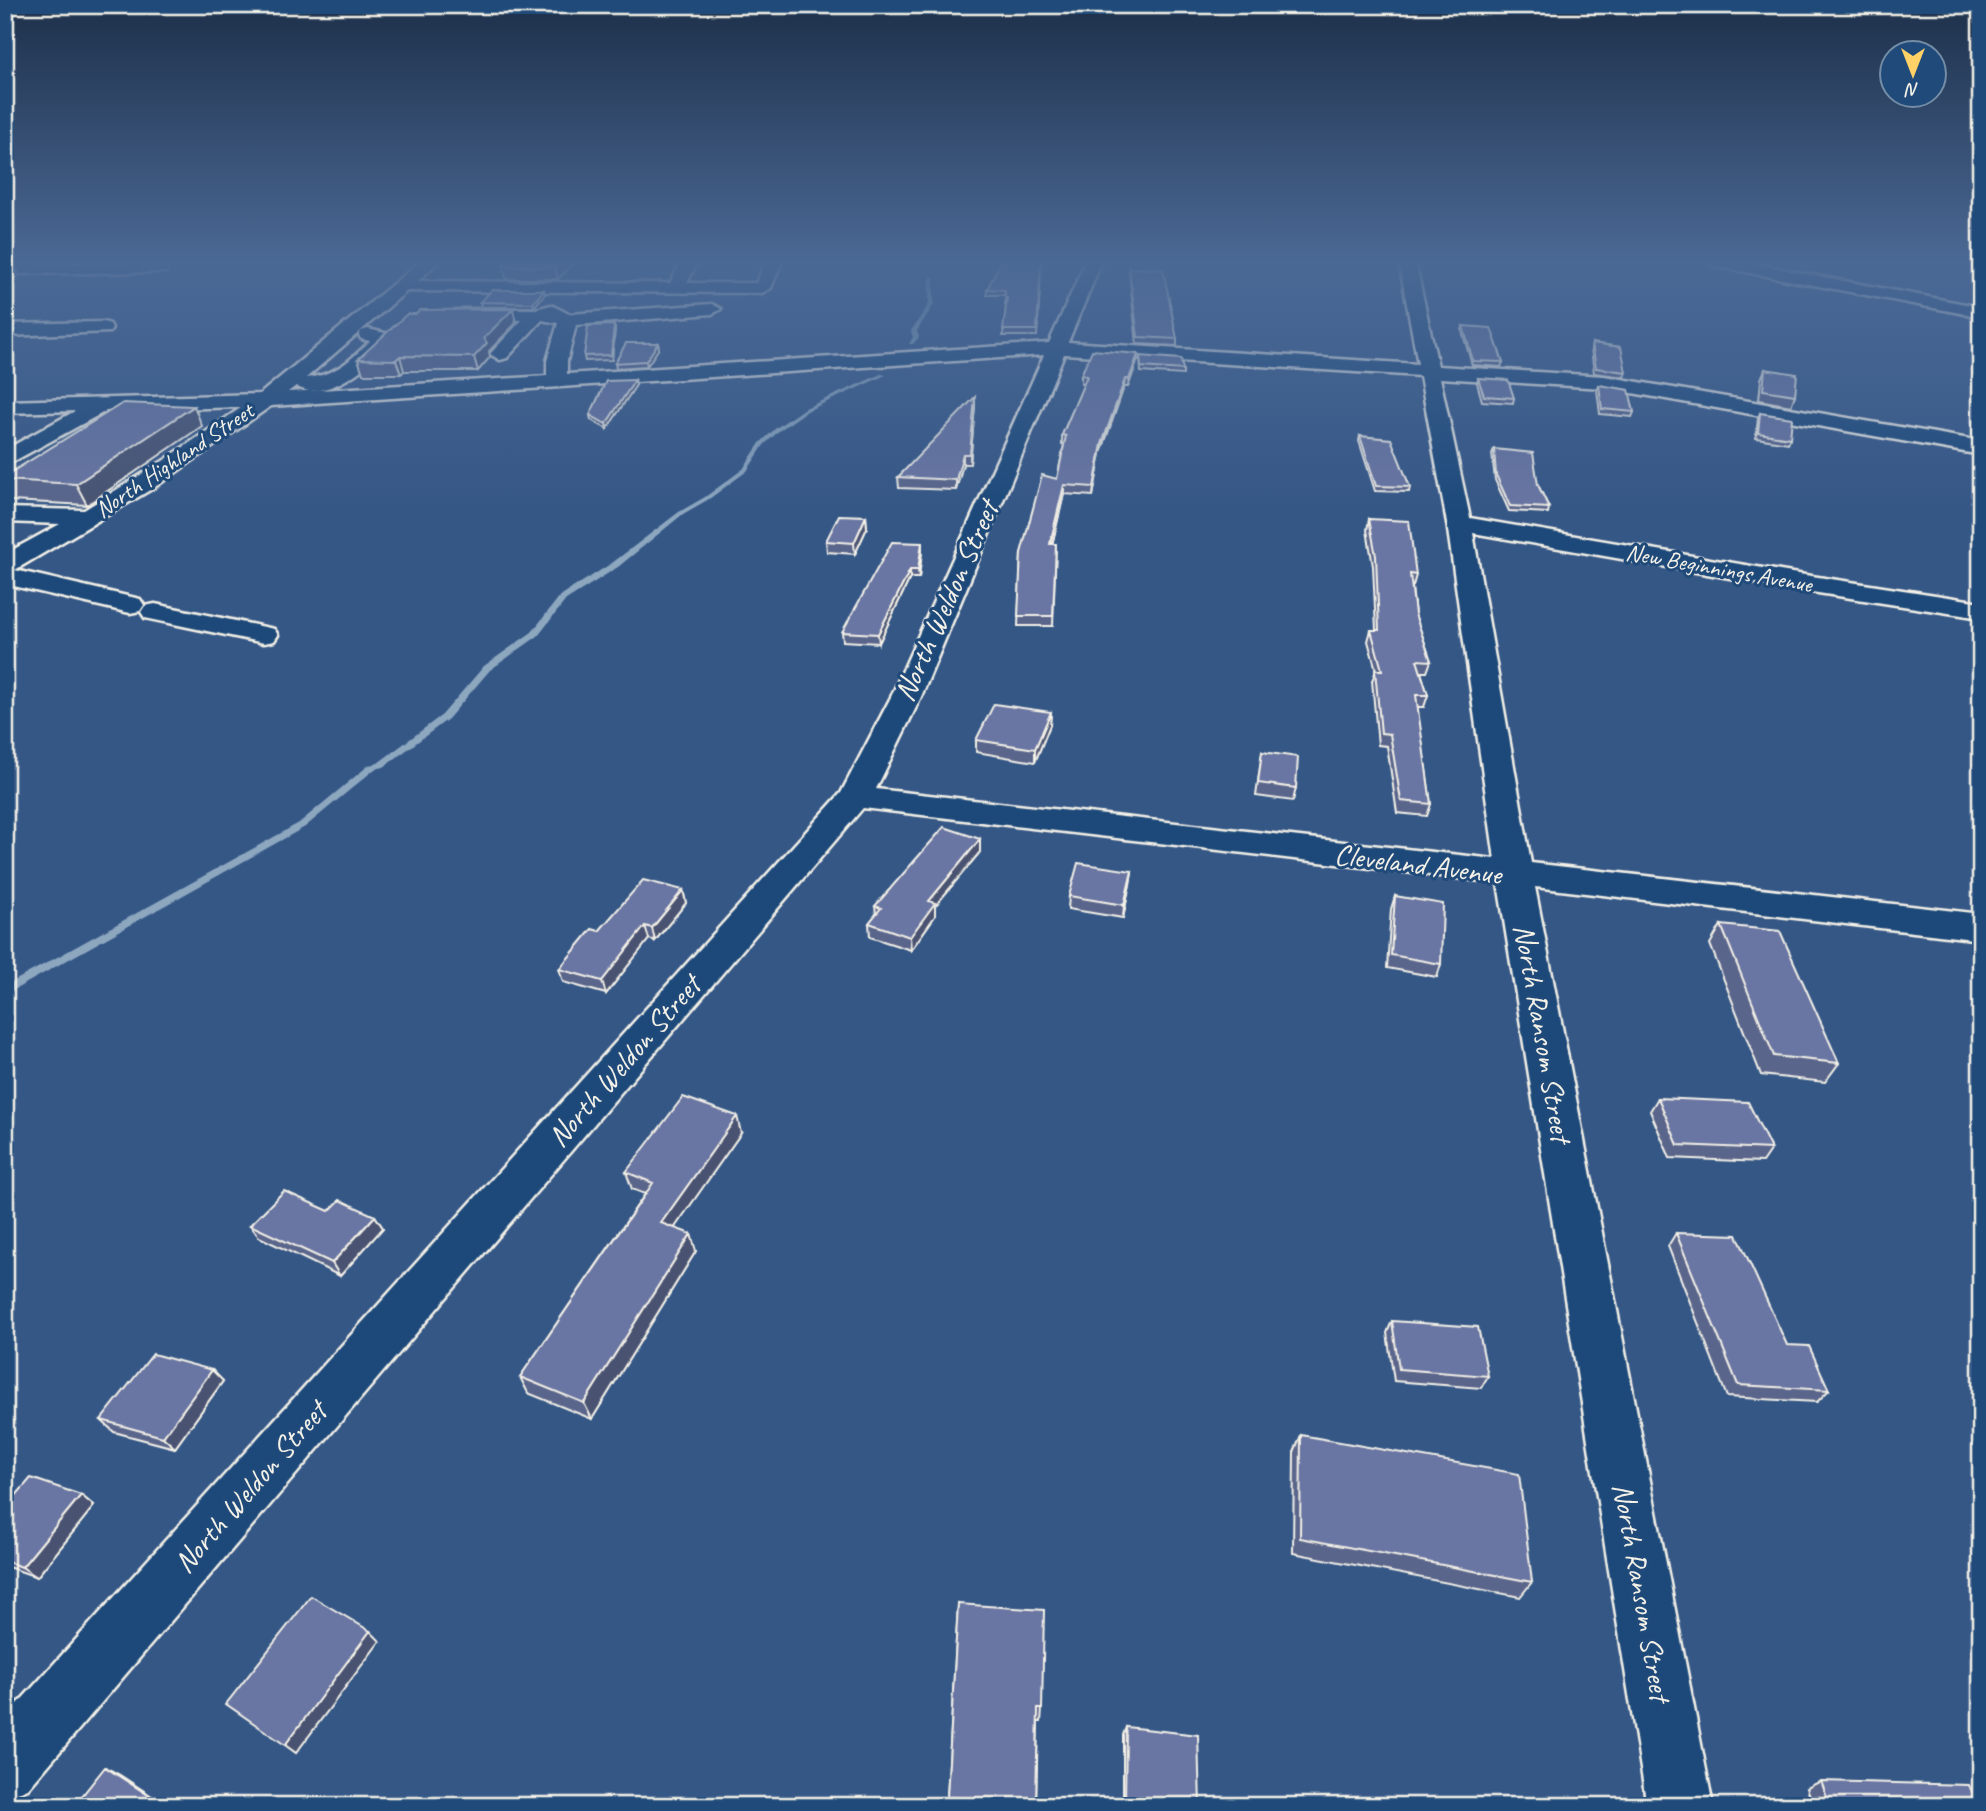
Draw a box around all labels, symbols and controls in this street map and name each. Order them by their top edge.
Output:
north arrow [1878,38,1948,108]
text: N [1904,78,1919,102]
street label: North Highland Street [89,395,261,524]
street label: North Weldon Street [885,491,1009,707]
street label: New Beginnings Avenue [1624,537,1817,600]
street label: Cleveland Avenue [1332,835,1506,893]
street label: North Ransom Street [1505,921,1582,1149]
street label: North Weldon Street [539,964,712,1155]
street label: North Weldon Street [165,1390,338,1581]
street label: North Ransom Street [1604,1480,1681,1708]

